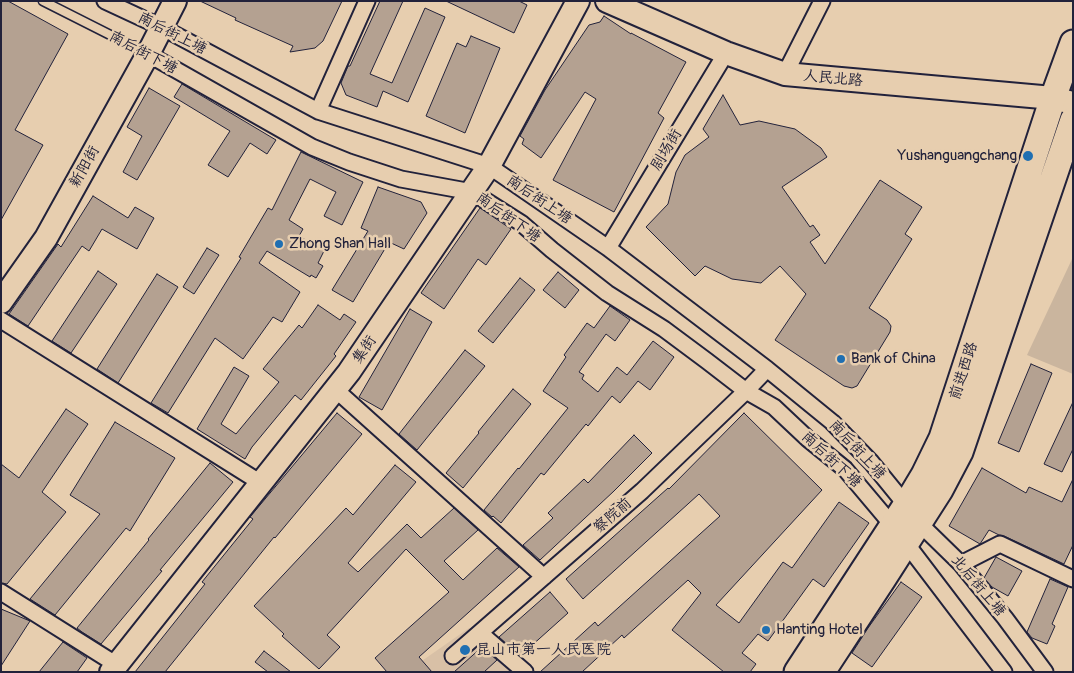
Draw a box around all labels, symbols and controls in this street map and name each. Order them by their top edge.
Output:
street label: 南后街上塘 [135,9,209,59]
street label: 南后街下塘 [106,27,180,79]
street label: 人民北路 [802,67,864,91]
street label: 剧场街 [648,126,686,174]
street label: 新阳街 [66,143,104,191]
place label: Yushanguangchang [898,147,1017,165]
marker: Yushanguangchang [1021,149,1035,163]
street label: 南后街上塘 [503,172,575,228]
street label: 南后街下塘 [472,189,544,247]
place label: Zhong Shan Hall [289,235,391,253]
marker: Zhong Shan Hall [273,238,285,250]
street label: 集街 [349,333,381,367]
street label: 前进西路 [946,340,982,402]
place label: Bank of China [851,350,936,368]
marker: Bank of China [835,353,847,365]
street label: 南后街上塘 [825,416,889,484]
street label: 南后街下塘 [797,428,865,492]
street label: 察院前 [590,494,636,538]
street label: 北后街上塘 [947,551,1009,621]
place label: Hanting Hotel [776,621,863,639]
marker: Hanting Hotel [760,624,772,636]
place label: 昆山市第一人民医院 [476,641,611,659]
marker: 昆山市第一人民医院 [458,643,472,657]

